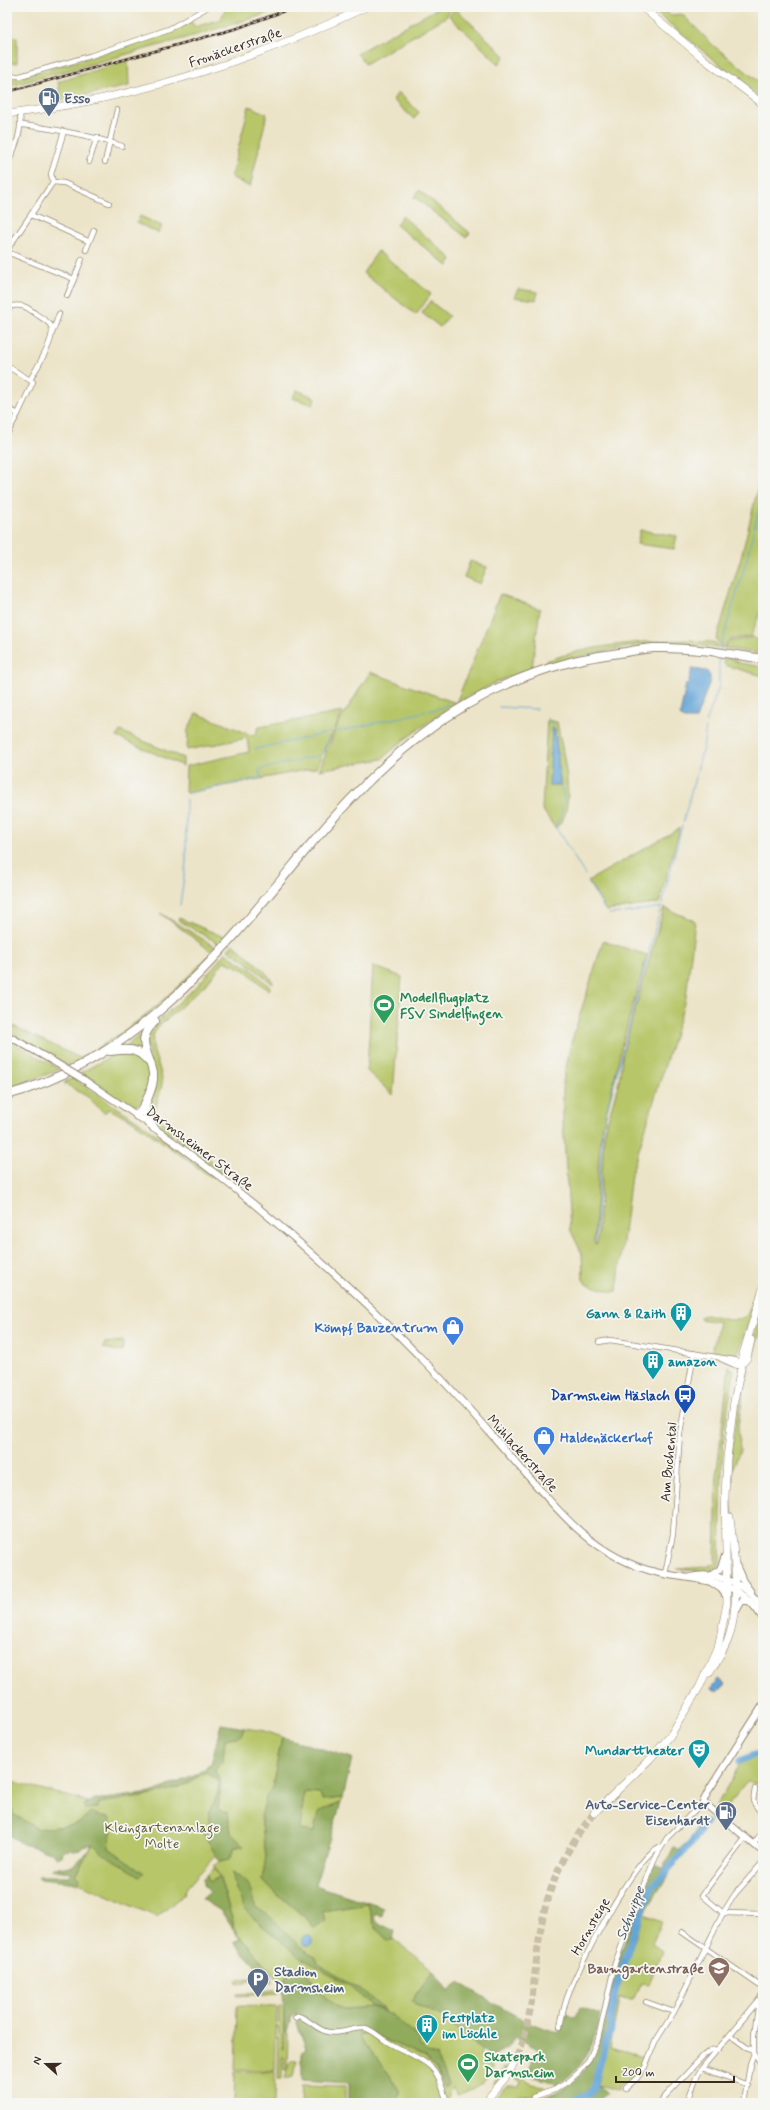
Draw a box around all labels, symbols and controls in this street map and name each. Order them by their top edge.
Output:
street label: Fronäckerstraße [186,24,284,72]
fuel station icon: Esso [36,85,62,118]
place label: Esso [64,90,91,108]
place label: Modellflugplatz FSV Sindelfingen [400,989,504,1026]
sports icon: Modellflugplatz FSV Sindelfingen [371,992,397,1025]
street label: Darmsheimer Straße [142,1102,257,1195]
building icon: Gann & Raith [668,1300,694,1333]
place label: Gann & Raith [586,1305,666,1323]
shop icon: Kömpf Bauzentrum [440,1314,466,1347]
place label: Kömpf Bauzentrum [314,1319,438,1337]
building icon: amazon [640,1348,666,1381]
place label: amazon [668,1353,718,1371]
bus stop icon: Darmsheim Häslach [672,1382,698,1415]
place label: Darmsheim Häslach [550,1387,670,1405]
street label: Mühlackerstraße [483,1411,562,1496]
street label: Am Buchental [657,1421,681,1503]
shop icon: Haldenäckerhof [531,1424,557,1457]
place label: Haldenäckerhof [560,1429,653,1447]
theatre icon: Mundarttheater [686,1737,712,1770]
place label: Mundarttheater [585,1742,684,1760]
place label: Auto-Service-Center Eisenhardt [585,1796,710,1830]
fuel station icon: Auto-Service-Center Eisenhardt [713,1799,739,1832]
park label: Kleingartenanlage Molte [104,1819,220,1853]
water label: Schwippe [612,1882,651,1943]
street label: Hornsteige [567,1894,615,1959]
school or university icon: Baumgartenstraße [706,1955,732,1988]
place label: Baumgartenstraße [588,1960,704,1980]
place label: Stadion Darmsheim [274,1963,344,1997]
parking icon: Stadion Darmsheim [245,1966,271,1999]
place label: Festplatz im Löchle [442,2009,498,2043]
building icon: Festplatz im Löchle [414,2012,440,2045]
north arrow [26,2044,66,2084]
place label: Skatepark Darmsheim [484,2048,554,2082]
sports icon: Skatepark Darmsheim [455,2051,481,2084]
text: N [30,2055,45,2067]
scale bar [616,2058,734,2084]
text: 200 m [622,2065,655,2081]

